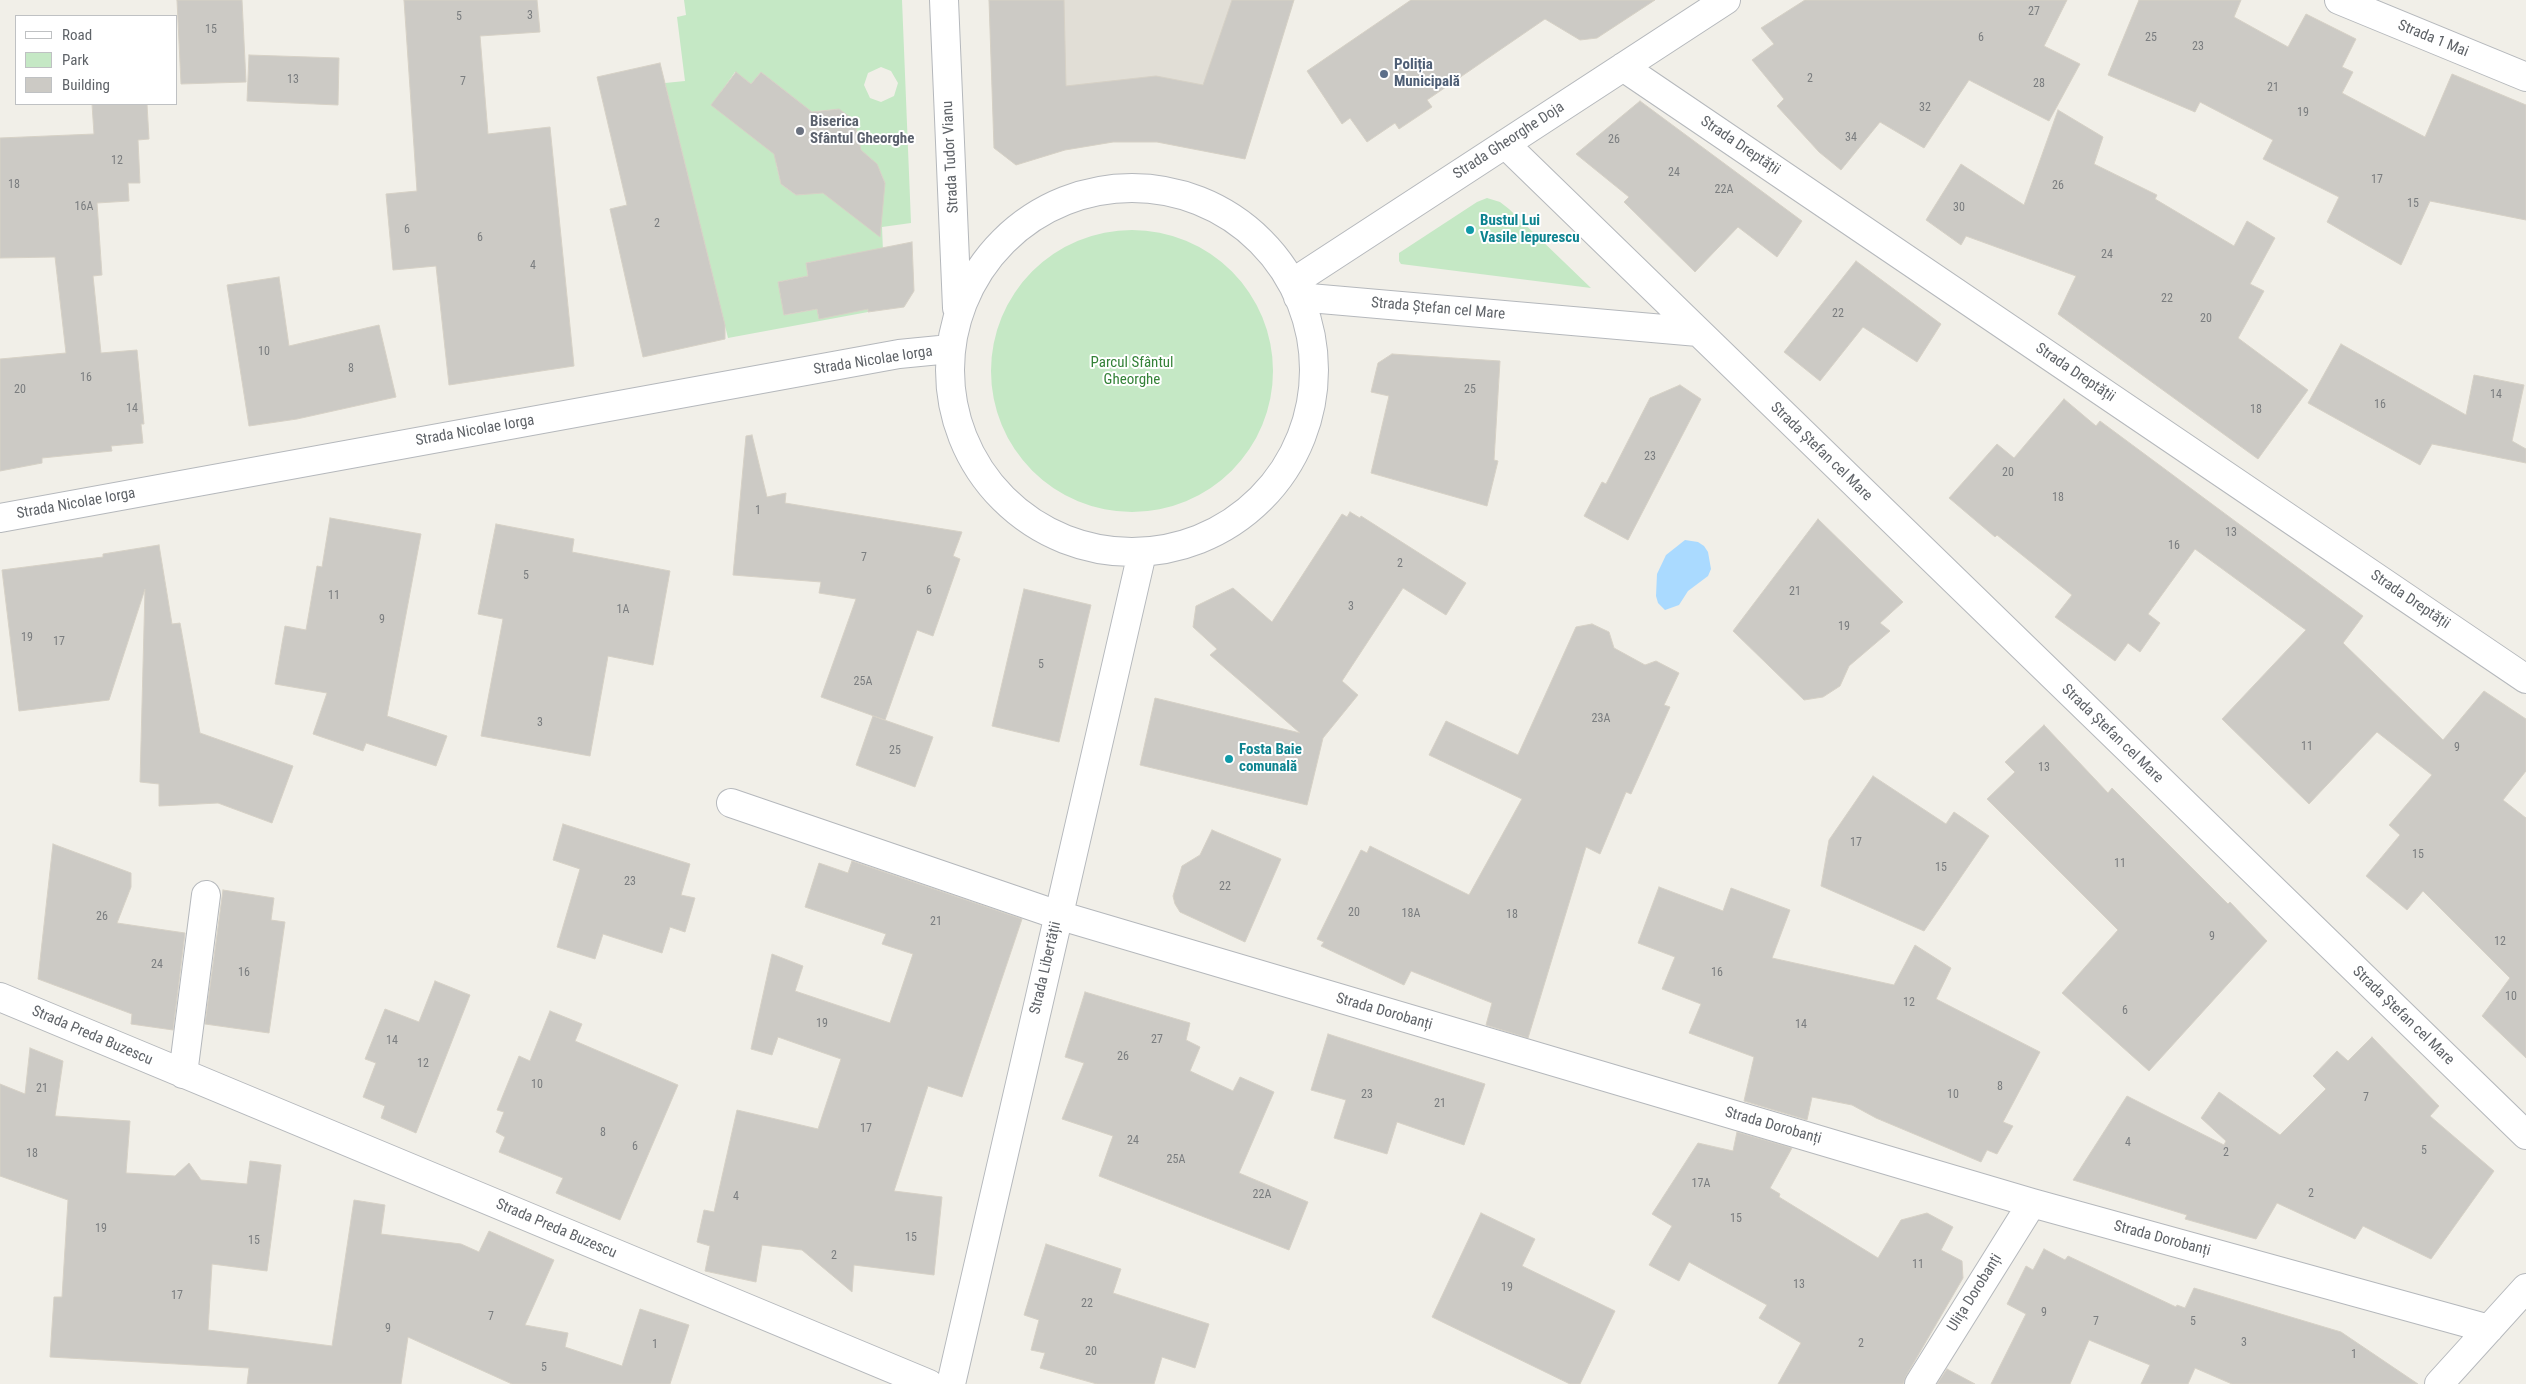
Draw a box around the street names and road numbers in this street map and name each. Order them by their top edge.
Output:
street label: Strada 1 Mai [2395,17,2471,61]
street label: Strada Gheorghe Doja [1450,98,1568,184]
street label: Strada Tudor Vianu [939,100,963,214]
street label: Strada Dreptății [1697,113,1783,179]
street label: Strada Ștefan cel Mare [1370,294,1506,324]
street label: Strada Dreptății [2032,340,2118,406]
street label: Strada Nicolae Iorga [812,343,934,379]
street label: Strada Ștefan cel Mare [1766,399,1876,505]
street label: Strada Nicolae Iorga [414,412,536,450]
street label: Strada Nicolae Iorga [15,485,137,523]
street label: Strada Dreptății [2367,567,2453,633]
street label: Strada Ștefan cel Mare [2057,681,2167,787]
street label: Strada Libertății [1027,920,1065,1016]
street label: Strada Ștefan cel Mare [2348,963,2458,1069]
street label: Strada Dorobanți [1334,990,1434,1034]
street label: Strada Preda Buzescu [29,1002,155,1070]
street label: Strada Dorobanți [1723,1104,1823,1148]
street label: Strada Preda Buzescu [493,1195,619,1263]
street label: Strada Dorobanți [2112,1217,2212,1261]
street label: Ulița Dorobanți [1944,1251,2006,1335]

